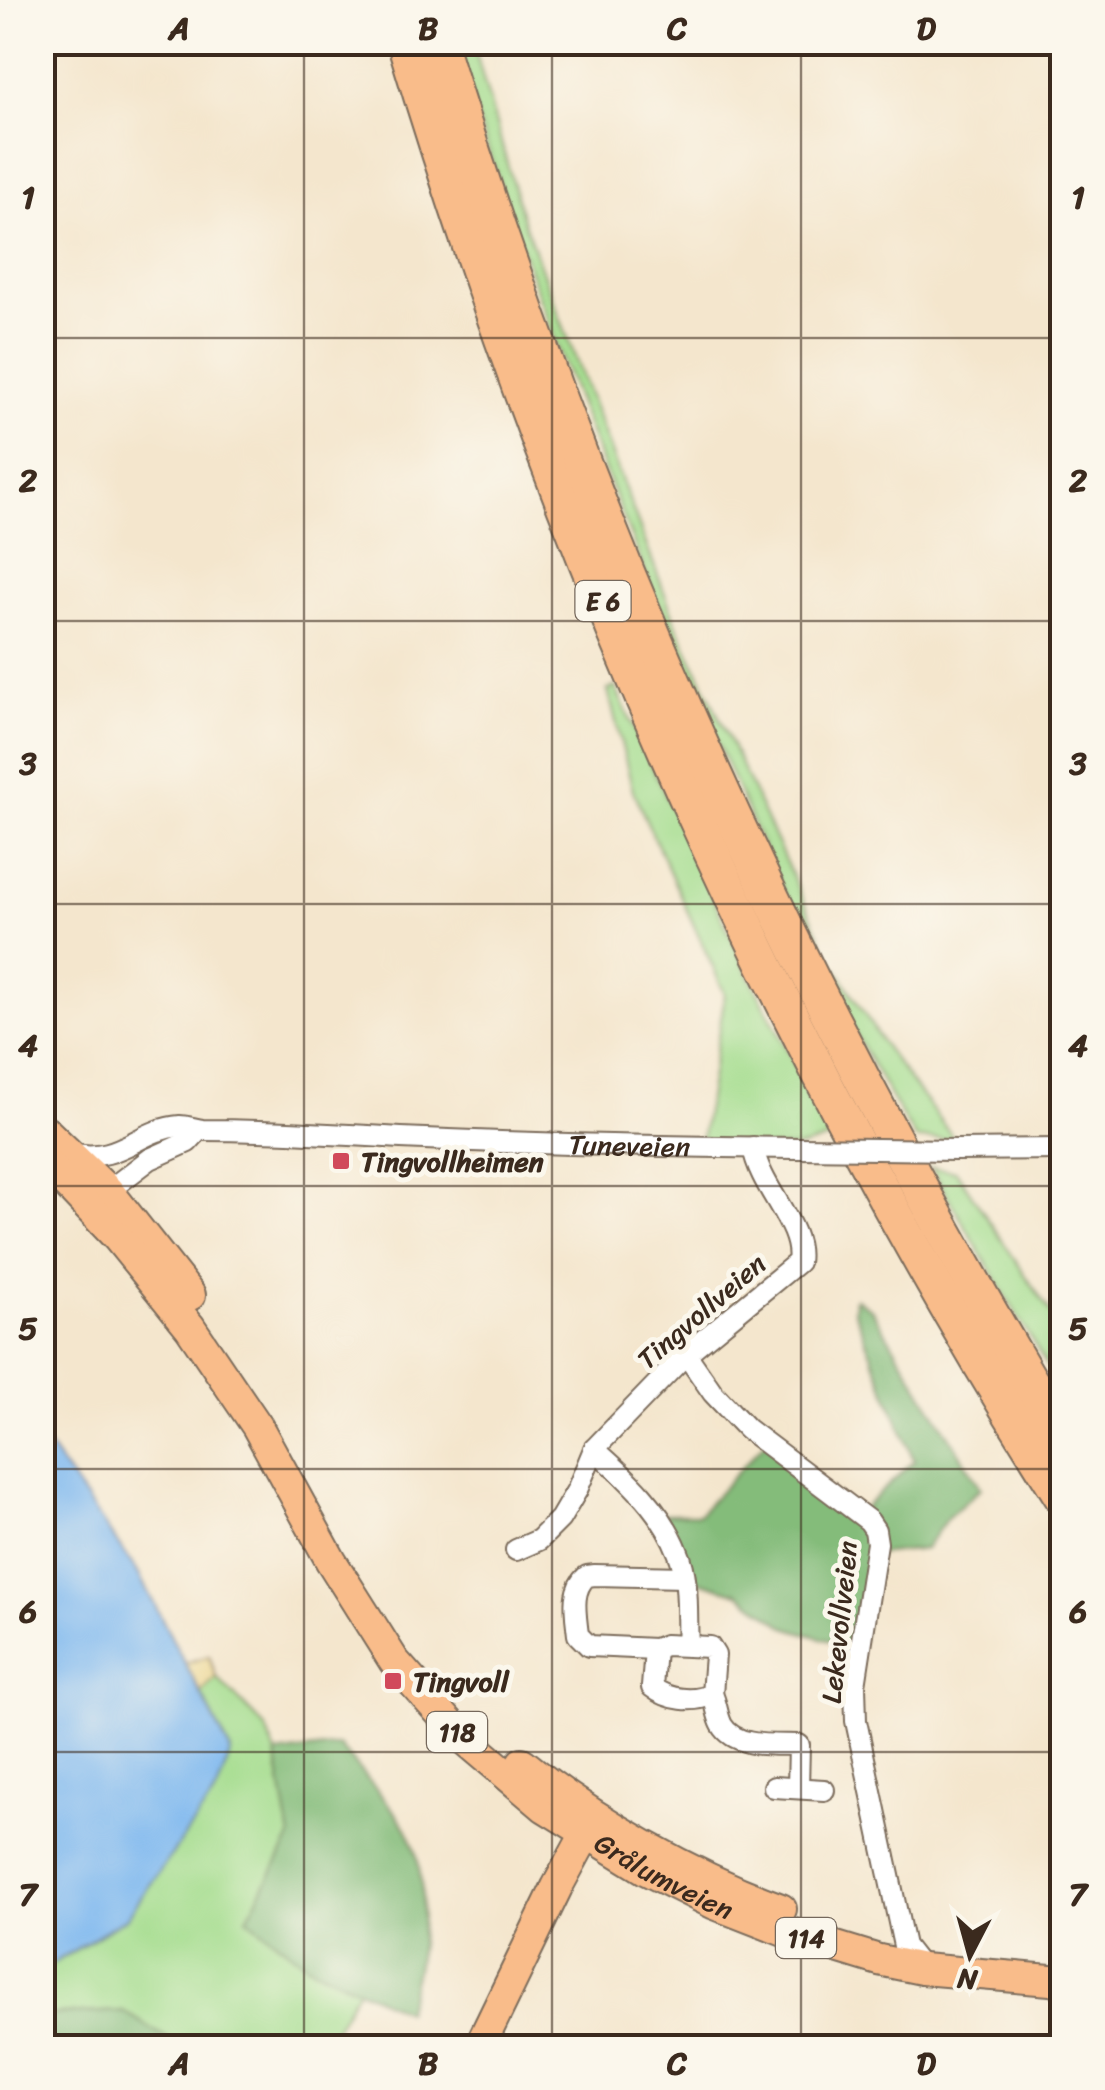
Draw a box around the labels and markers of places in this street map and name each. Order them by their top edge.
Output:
place label: Tingvollheimen [361,1137,545,1186]
marker: Tingvollheimen [330,1150,352,1172]
place label: Tingvoll [413,1657,510,1706]
marker: Tingvoll [382,1670,404,1692]

